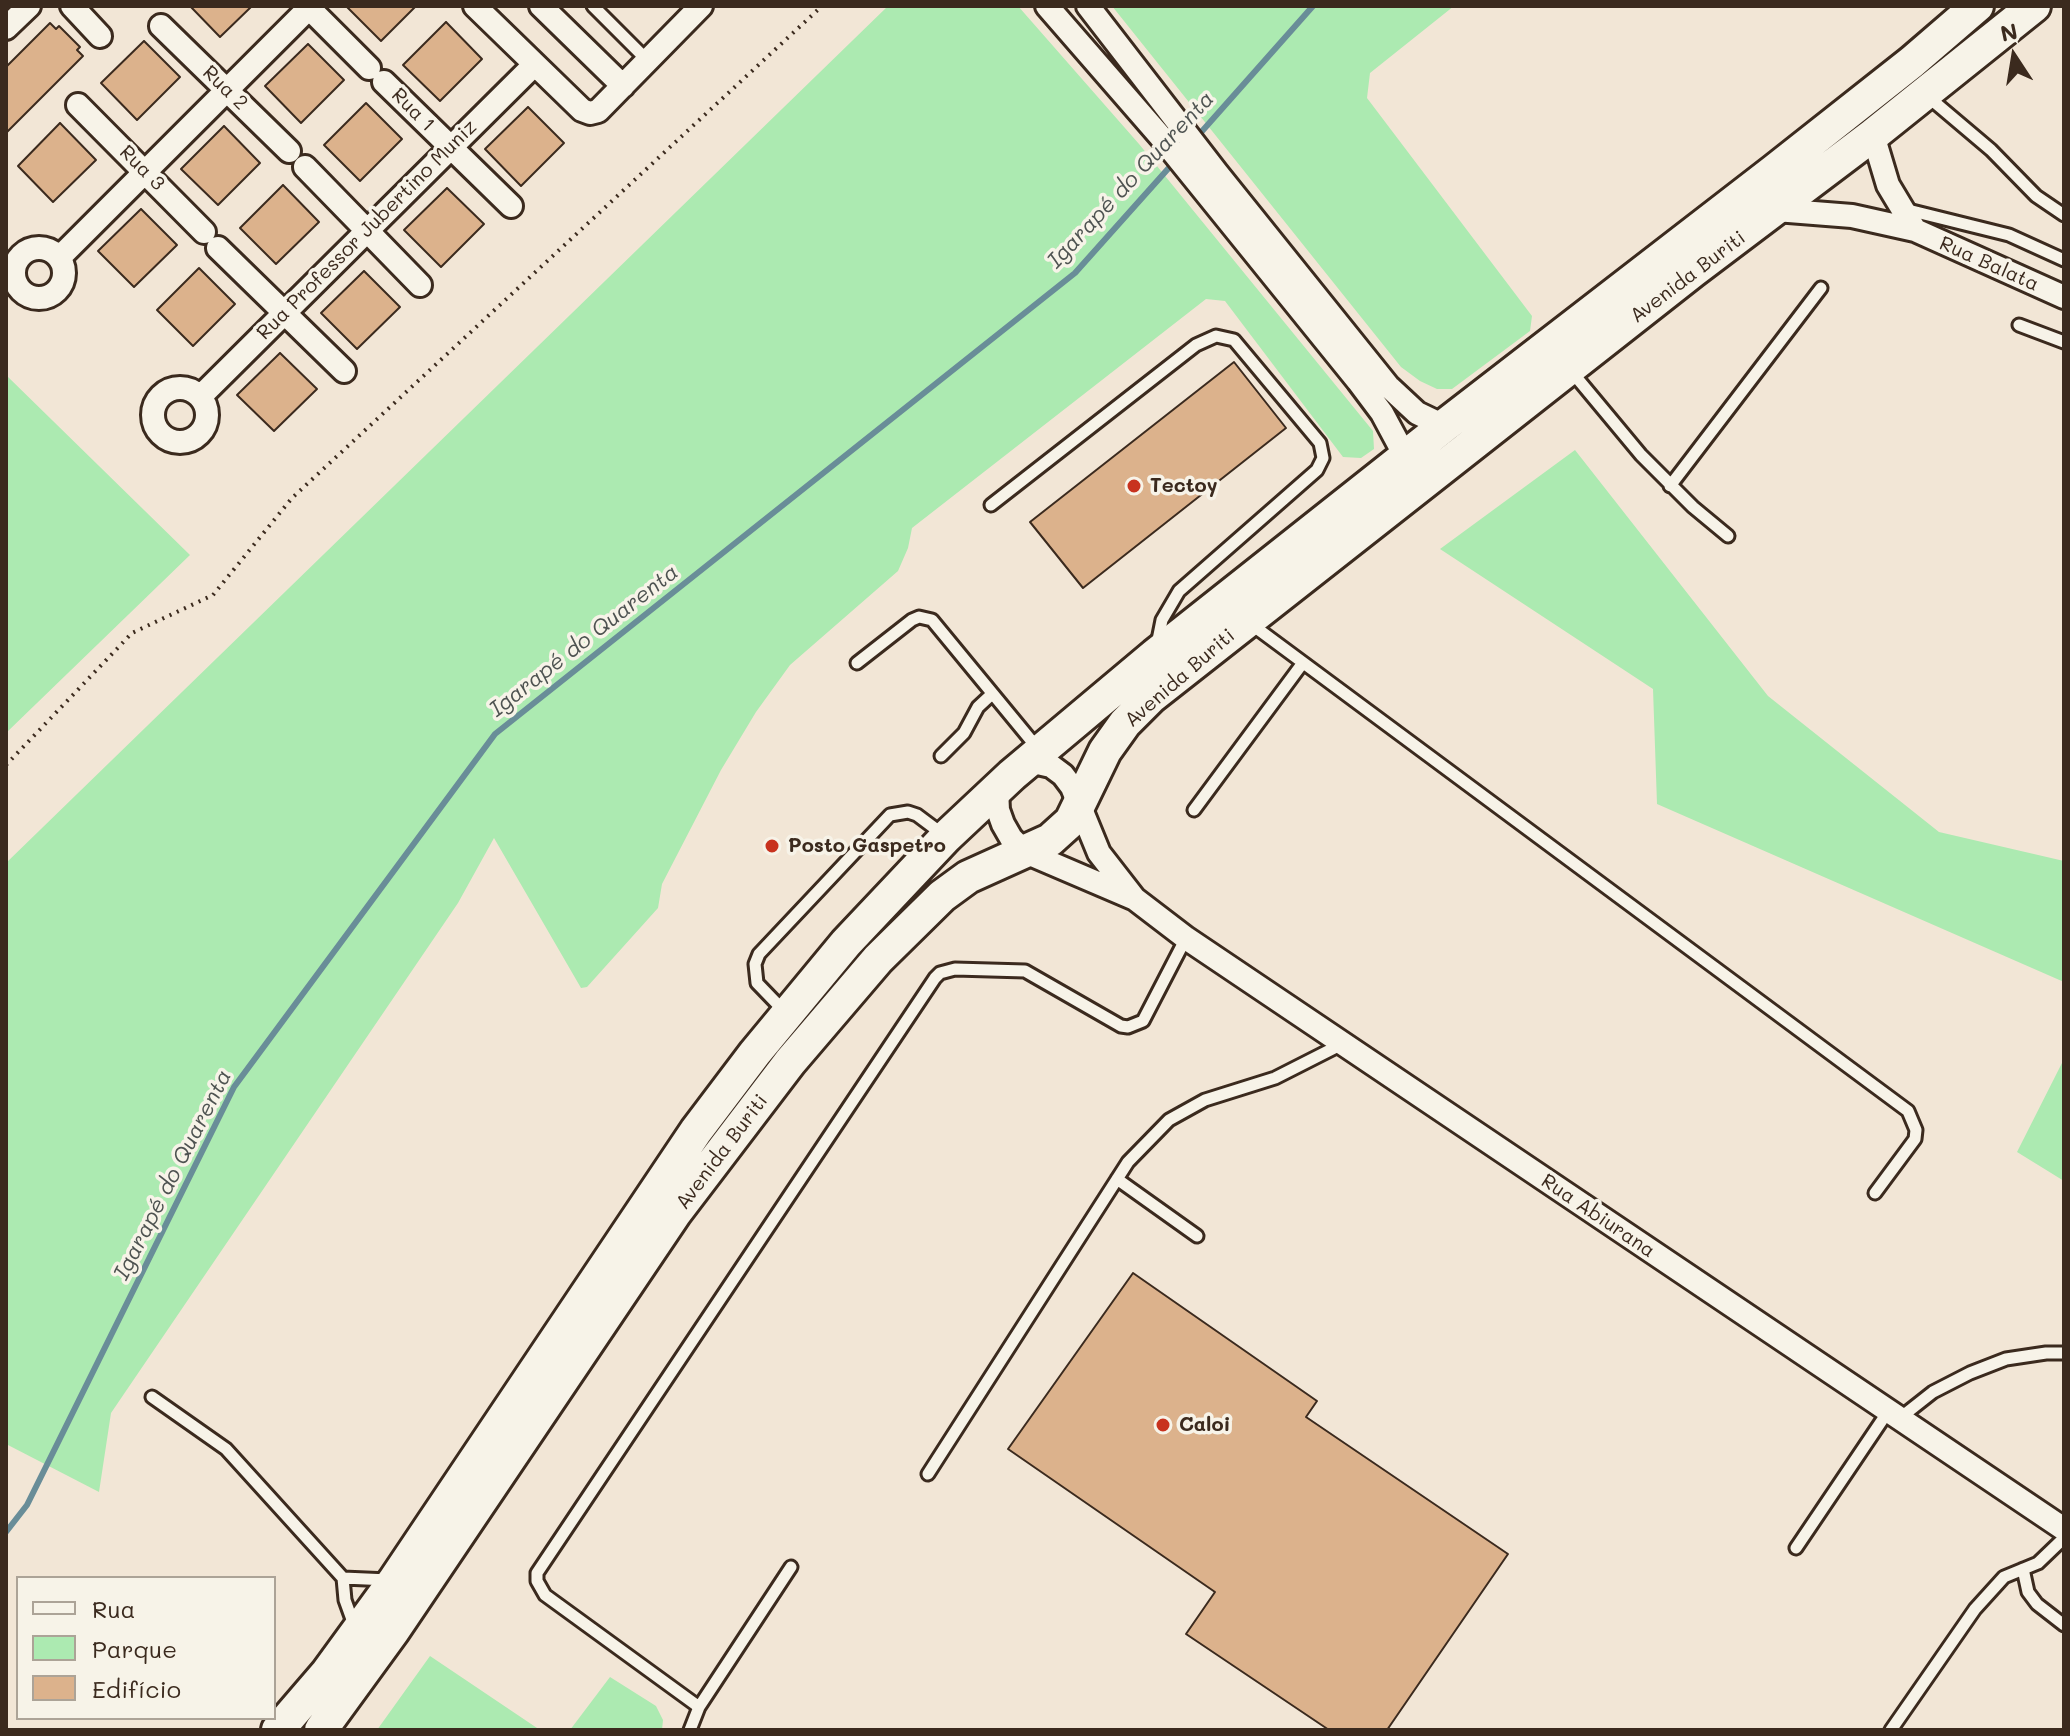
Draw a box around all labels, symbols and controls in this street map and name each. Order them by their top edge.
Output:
north arrow [1974,16,2054,96]
text: N [1998,16,2020,48]
street label: Rua 2 [197,61,253,115]
street label: Rua 1 [386,83,440,137]
water label: Igarapé do Quarenta [1042,86,1220,274]
street label: Rua Professor Jubertino Muniz [252,115,482,345]
street label: Rua 3 [114,140,170,196]
street label: Avenida Buriti [1626,226,1750,328]
street label: Rua Balata [1936,231,2042,297]
place label: Tectoy [1150,474,1218,498]
marker: Tectoy [1125,477,1143,495]
water label: Igarapé do Quarenta [484,559,684,723]
street label: Avenida Buriti [1120,624,1240,732]
place label: Posto Gaspetro [788,834,946,858]
marker: Posto Gaspetro [763,837,781,855]
water label: Igarapé do Quarenta [109,1066,237,1284]
street label: Avenida Buriti [671,1090,773,1214]
street label: Rua Abiurana [1536,1169,1660,1263]
place label: Caloi [1179,1413,1230,1437]
marker: Caloi [1154,1416,1172,1434]
legend [16,1576,276,1720]
text: Rua [92,1593,135,1624]
text: Parque [92,1633,177,1664]
text: Edifício [92,1673,181,1704]

